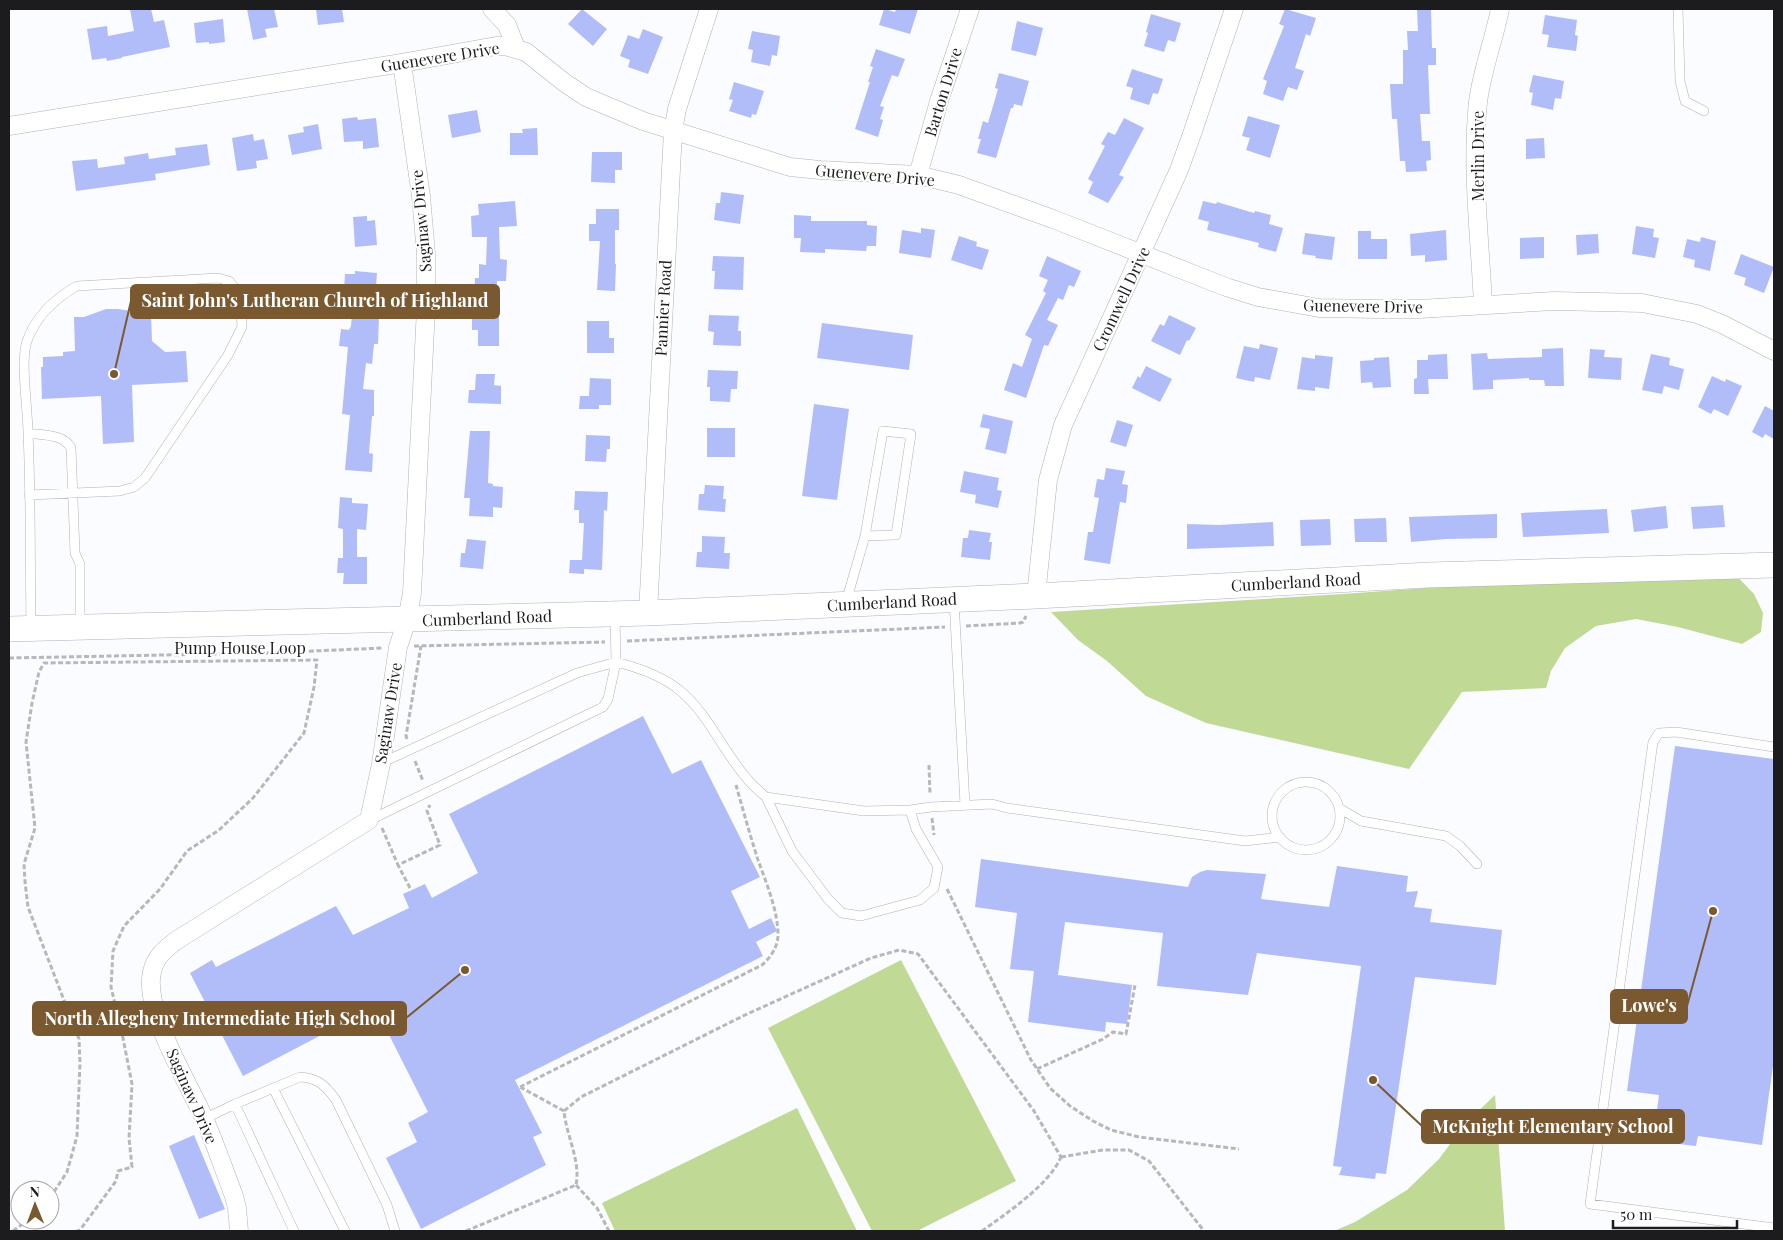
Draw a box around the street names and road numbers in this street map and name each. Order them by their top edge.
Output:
street label: Guenevere Drive [379,37,501,76]
street label: Barton Drive [919,45,966,139]
street label: Merlin Drive [1467,111,1488,201]
street label: Guenevere Drive [814,159,936,190]
street label: Saginaw Drive [406,169,435,273]
street label: Cromwell Drive [1087,243,1154,355]
street label: Pannier Road [649,259,676,357]
street label: Guenevere Drive [1303,294,1423,317]
street label: Cumberland Road [1230,568,1362,595]
street label: Cumberland Road [826,588,958,615]
street label: Cumberland Road [422,605,552,630]
street label: Pump House Loop [174,637,306,658]
street label: Saginaw Drive [369,661,406,765]
street label: Saginaw Drive [162,1045,223,1147]

